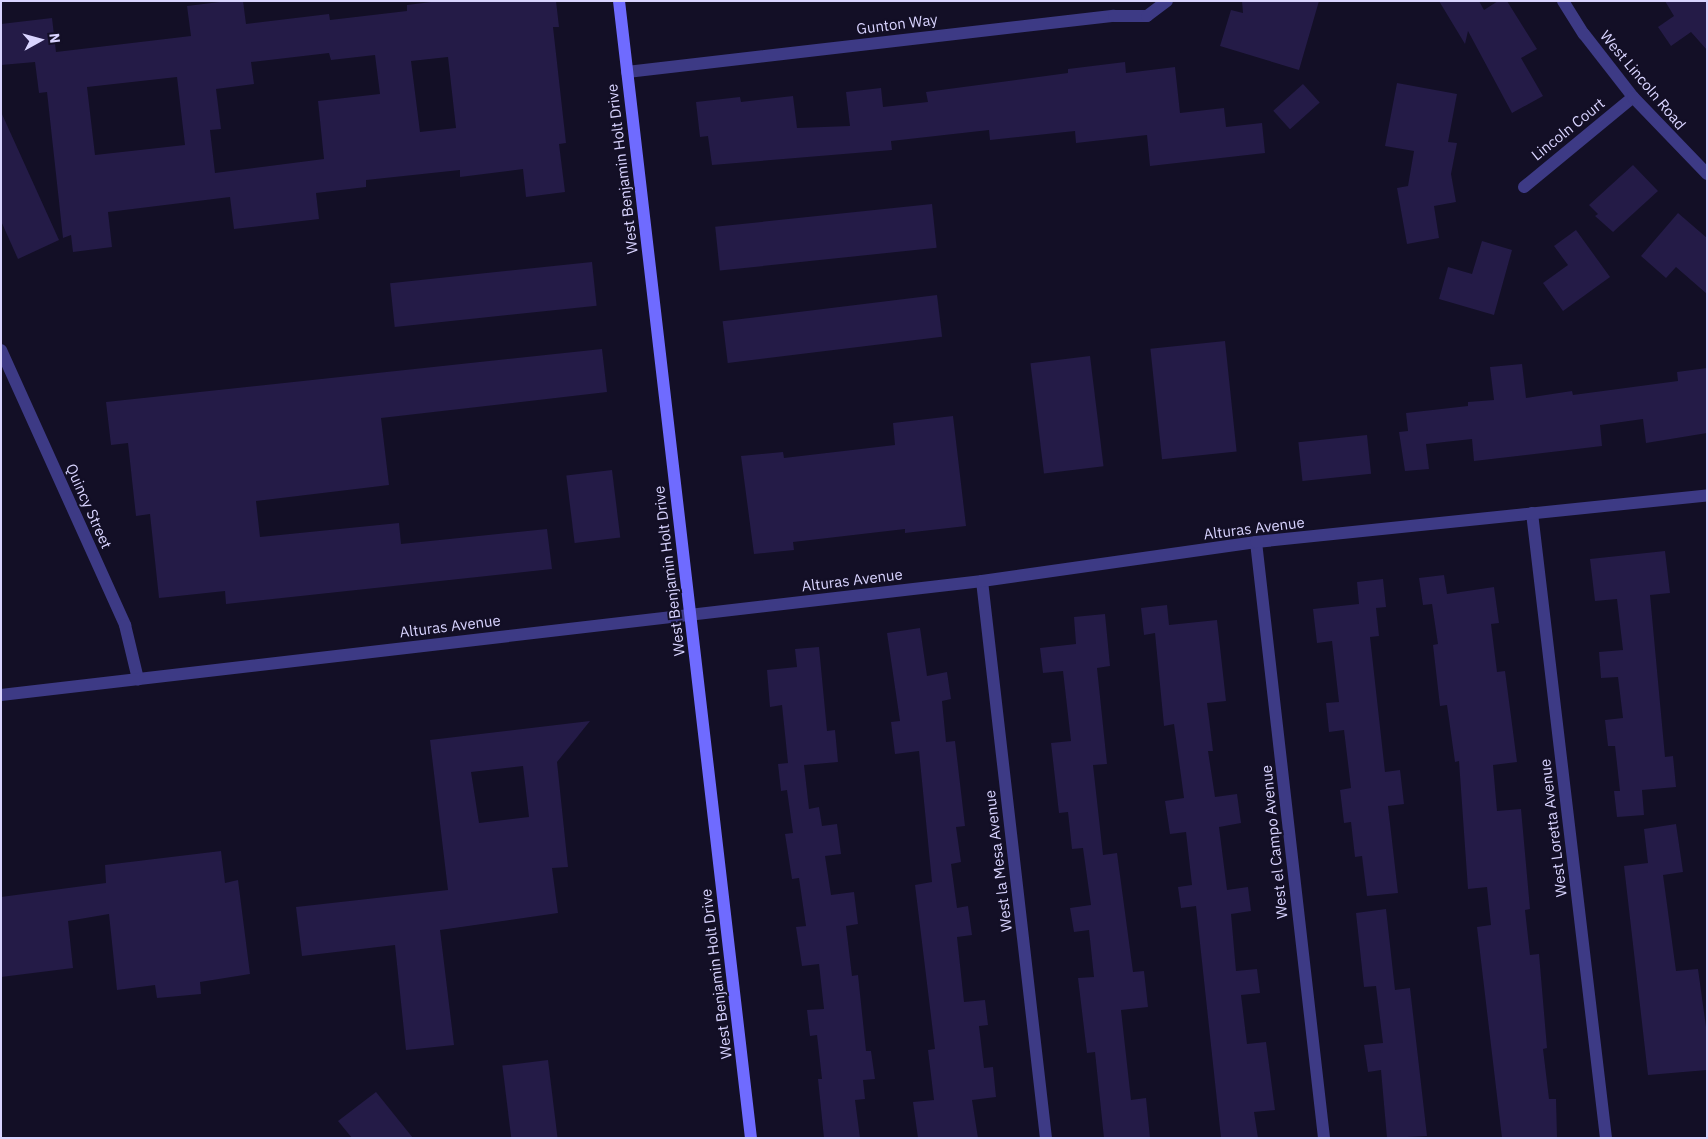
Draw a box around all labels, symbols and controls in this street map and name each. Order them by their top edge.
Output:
street label: Gunton Way [855,10,939,38]
north arrow [15,15,65,65]
street label: West Lincoln Road [1596,27,1690,133]
text: N [45,32,64,44]
street label: West Benjamin Holt Drive [603,83,641,255]
street label: Lincoln Court [1528,94,1608,164]
street label: Quincy Street [62,461,116,551]
street label: West Benjamin Holt Drive [650,485,688,657]
street label: Alturas Avenue [1202,513,1306,543]
street label: Alturas Avenue [800,565,904,595]
street label: Alturas Avenue [398,611,502,641]
street label: West Loretta Avenue [1536,758,1570,898]
street label: West el Campo Avenue [1257,764,1291,920]
street label: West la Mesa Avenue [980,789,1016,933]
street label: West Benjamin Holt Drive [697,888,735,1060]

